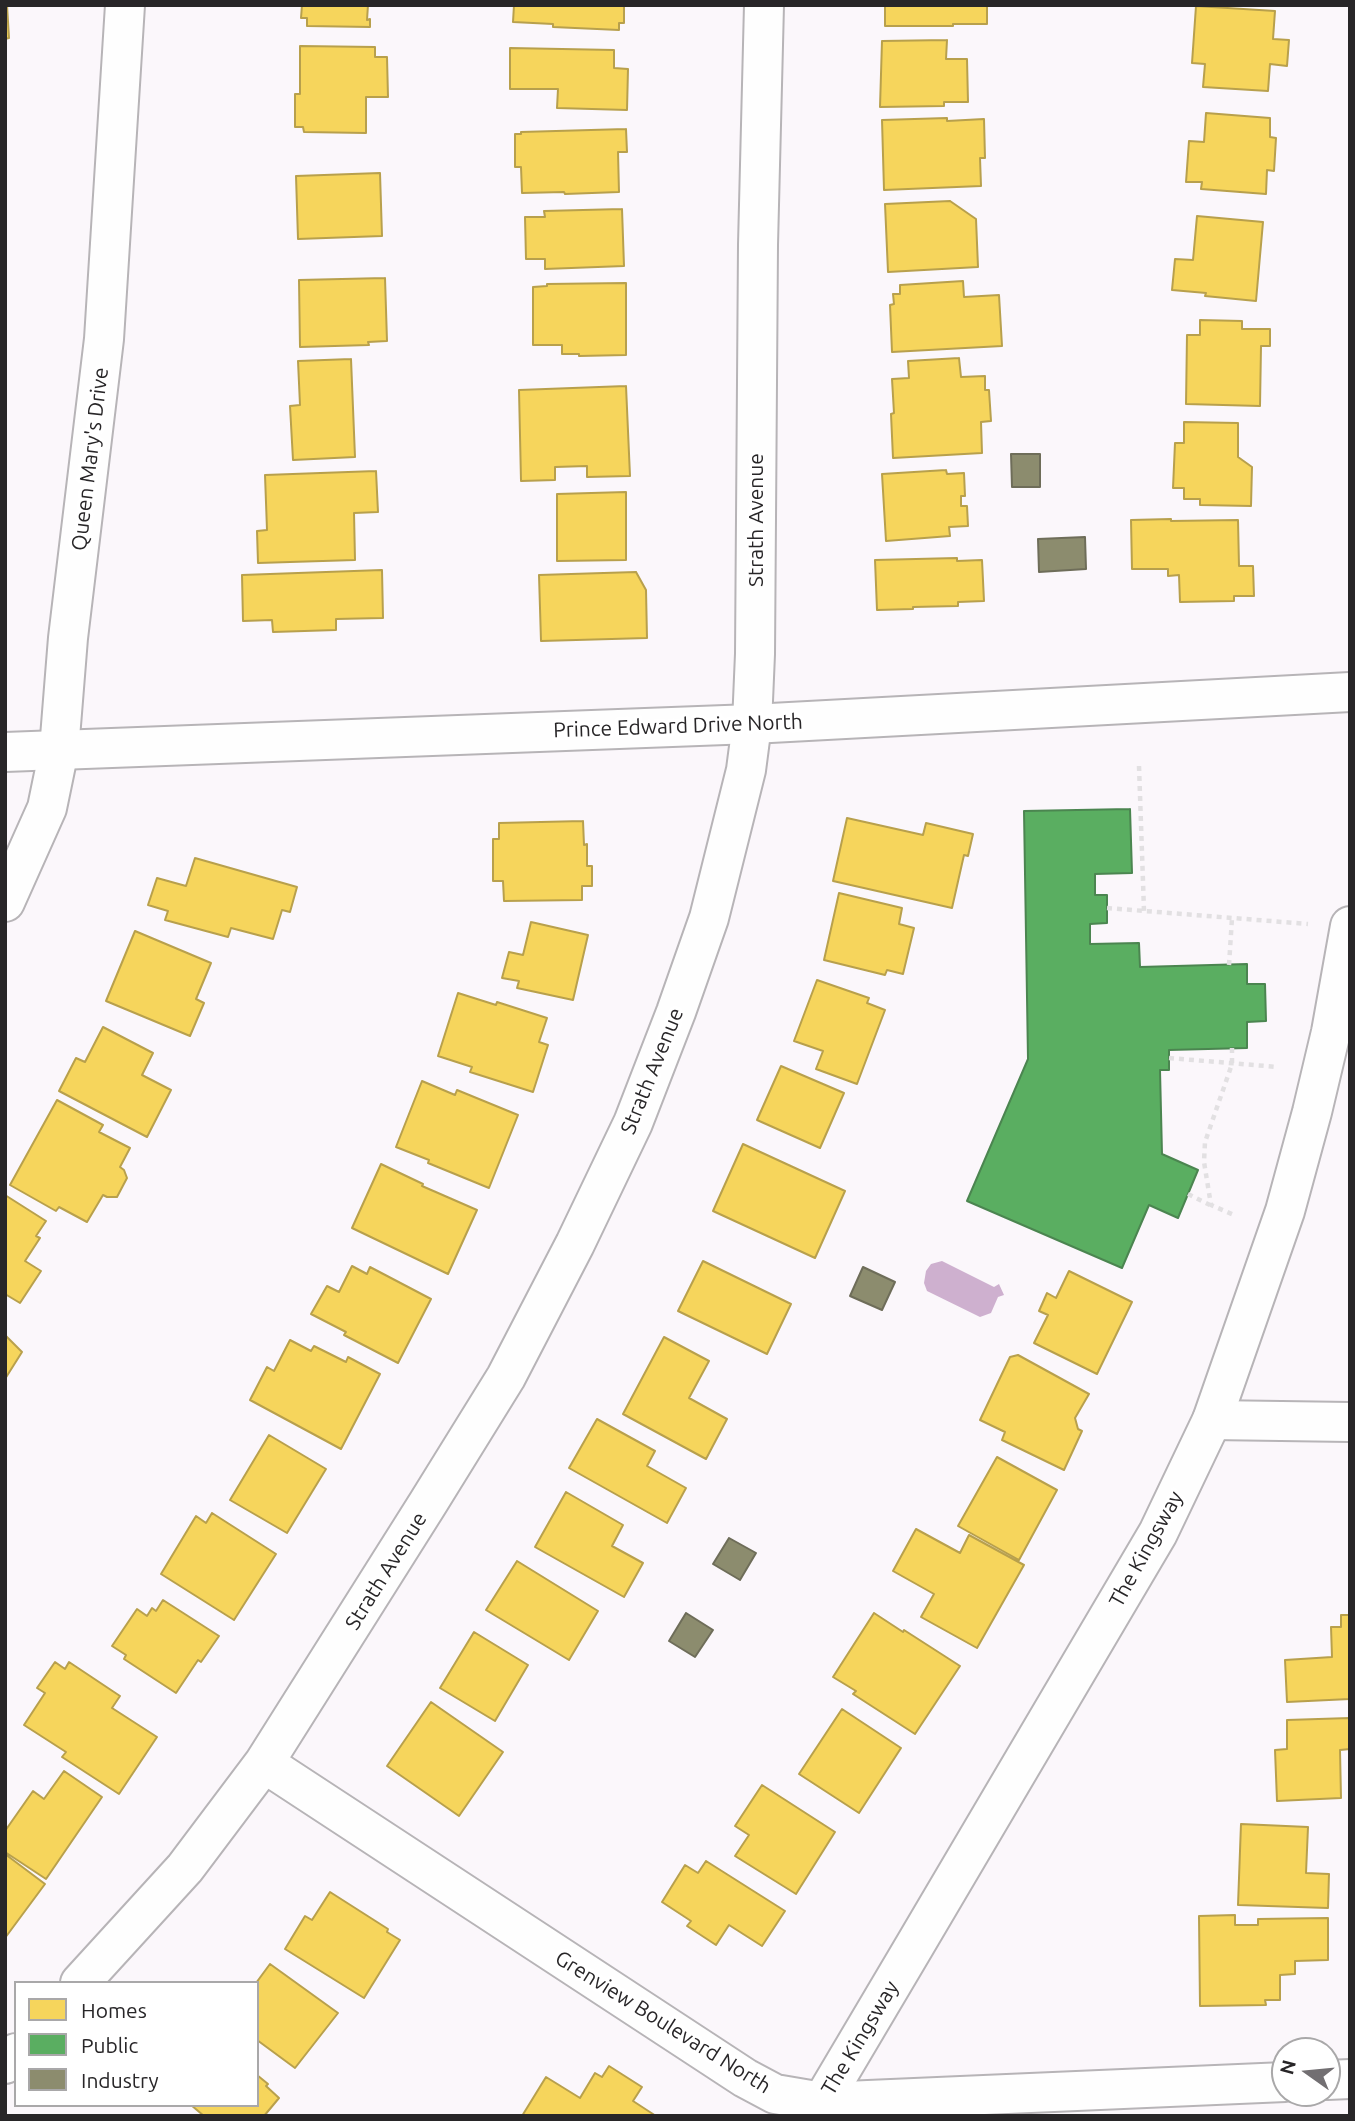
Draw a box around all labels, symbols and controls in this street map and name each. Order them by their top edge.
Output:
street label: Queen Mary's Drive [66,366,114,552]
street label: Strath Avenue [743,453,769,587]
street label: Prince Edward Drive North [553,709,803,743]
street label: Strath Avenue [615,1004,689,1138]
street label: The Kingsway [1104,1487,1188,1611]
street label: Strath Avenue [340,1508,432,1634]
street label: Grenview Boulevard North [550,1945,776,2099]
street label: The Kingsway [816,1976,904,2100]
legend [14,1981,259,2107]
text: Homes [81,1998,147,2022]
text: Public [81,2033,138,2057]
north arrow [1271,2037,1341,2107]
text: N [1275,2057,1300,2077]
text: Industry [81,2068,159,2092]

